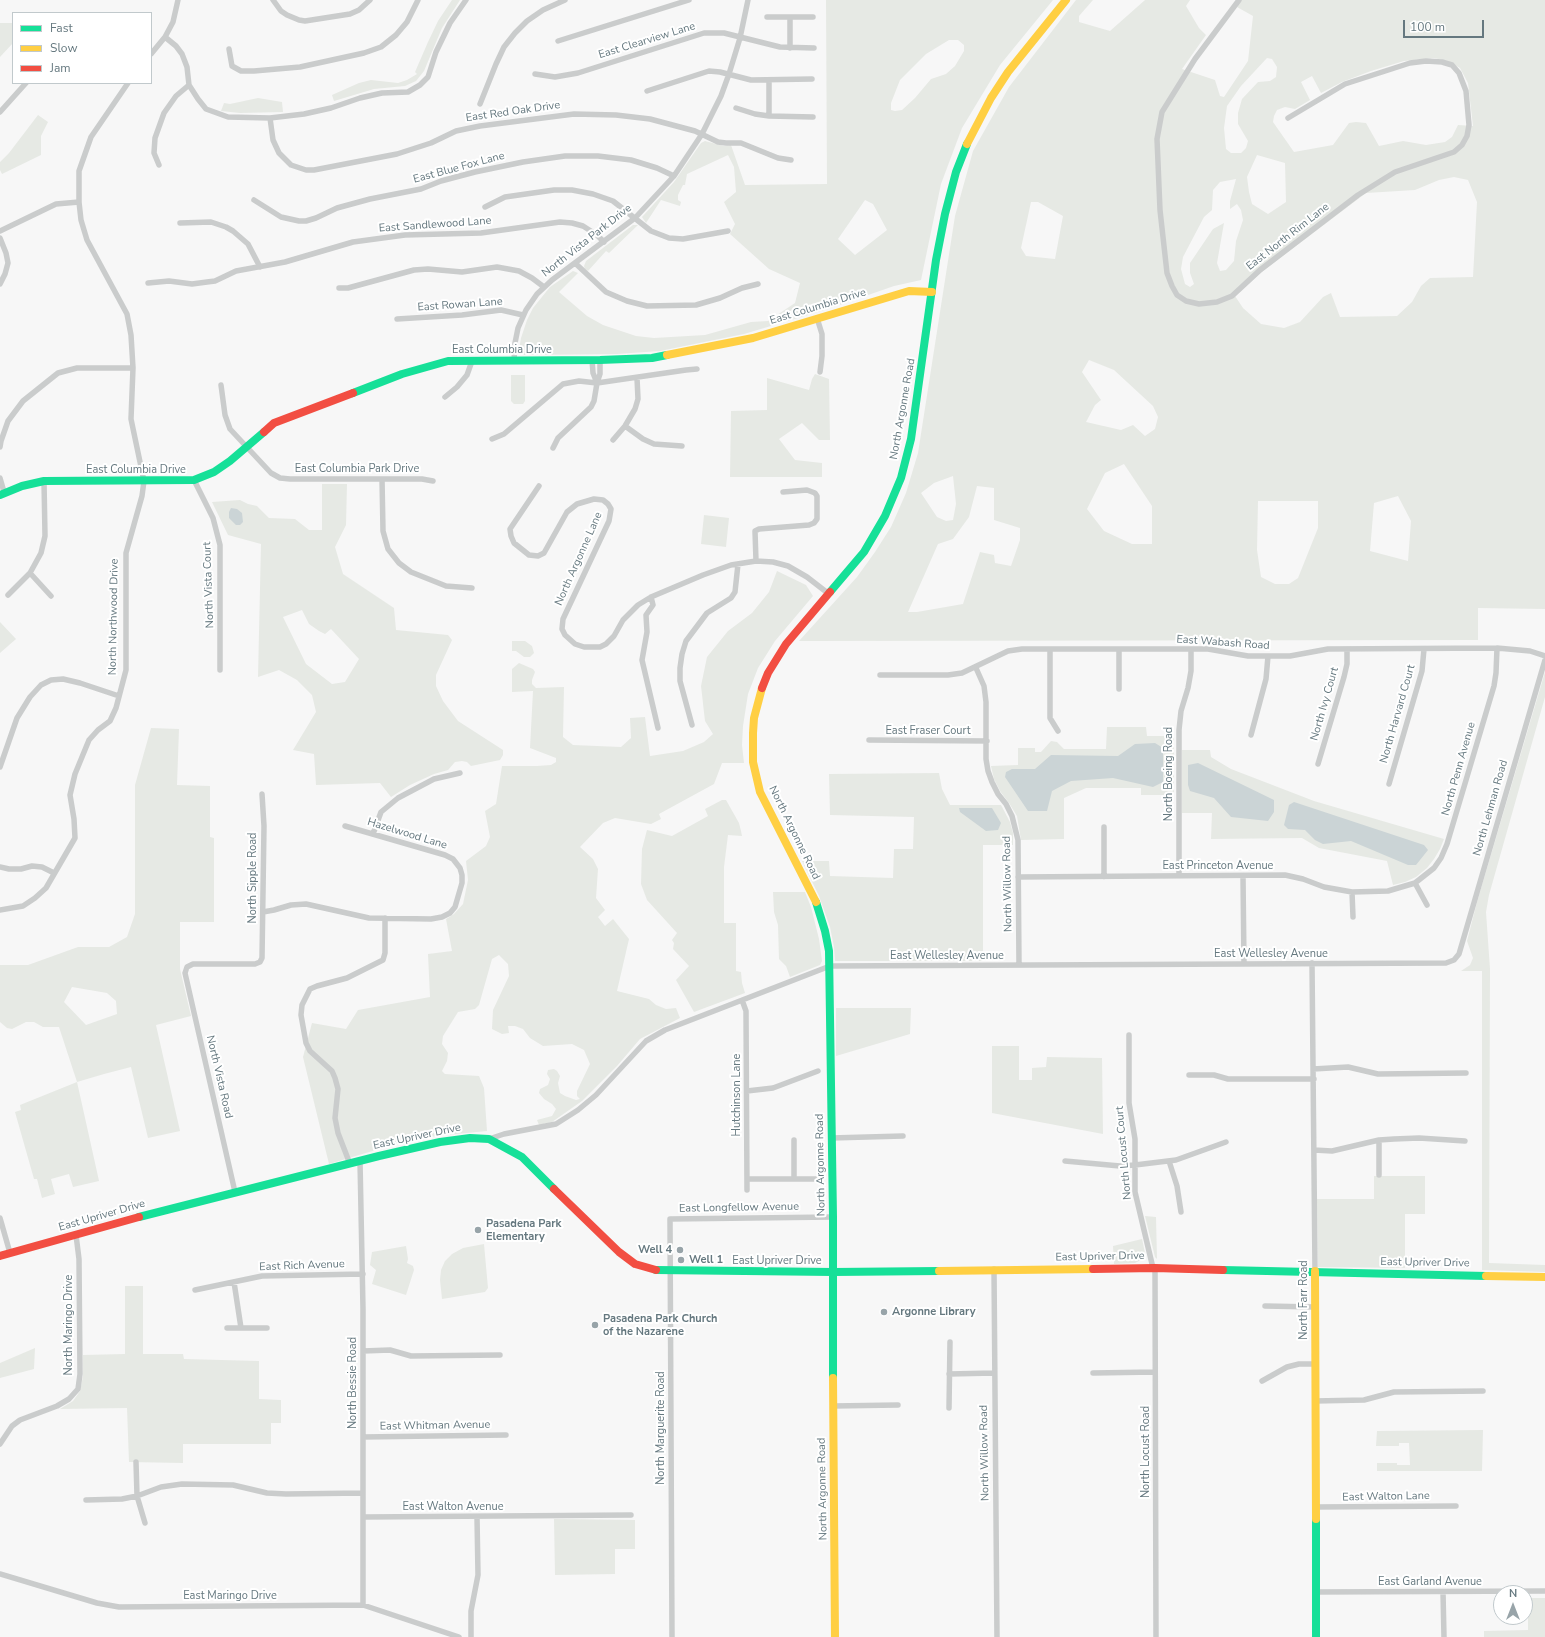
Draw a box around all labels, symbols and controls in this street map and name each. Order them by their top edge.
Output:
legend [12,12,152,84]
scale bar [1405,12,1486,38]
text: 100 m [1410,19,1445,35]
text: Fast [50,20,73,36]
street label: East Clearview Lane [597,20,697,62]
text: Slow [50,40,78,56]
text: Jam [50,60,71,76]
street label: East Red Oak Drive [465,99,561,125]
street label: East Blue Fox Lane [412,149,506,187]
street label: East North Rim Lane [1244,201,1332,273]
street label: North Vista Park Drive [540,202,634,280]
street label: East Sandlewood Lane [378,214,492,236]
street label: East Columbia Drive [768,286,868,328]
street label: East Rowan Lane [417,295,503,315]
street label: East Columbia Drive [452,343,552,357]
street label: North Argonne Road [888,357,918,461]
street label: East Columbia Park Drive [295,462,419,476]
street label: East Columbia Drive [86,463,186,477]
street label: North Argonne Lane [552,510,606,608]
street label: North Vista Court [201,541,217,629]
street label: North Northwood Drive [106,559,122,675]
street label: East Wabash Road [1176,633,1270,653]
street label: North Harvard Court [1378,663,1418,765]
street label: North Ivy Court [1308,666,1342,742]
street label: North Penn Avenue [1439,721,1479,817]
street label: East Fraser Court [886,724,970,738]
street label: North Boeing Road [1162,727,1176,821]
street label: North Lehman Road [1471,758,1511,858]
street label: North Argonne Road [766,784,822,882]
street label: Hazelwood Lane [366,816,448,852]
street label: North Sipple Road [246,832,260,924]
street label: North Willow Road [1001,836,1015,932]
street label: East Princeton Avenue [1163,859,1273,873]
street label: East Wellesley Avenue [1214,947,1328,961]
street label: East Wellesley Avenue [890,949,1004,963]
street label: North Vista Road [203,1034,235,1120]
street label: Hutchinson Lane [730,1054,744,1136]
street label: North Locust Court [1113,1106,1135,1200]
street label: North Argonne Road [814,1114,828,1216]
street label: East Upriver Drive [372,1121,462,1153]
street label: East Upriver Drive [57,1197,147,1235]
street label: East Longfellow Avenue [679,1200,799,1216]
place label: Pasadena Park Elementary [486,1217,561,1243]
marker: Pasadena Park Elementary [473,1225,483,1235]
place label: Well 4 [638,1243,672,1257]
marker: Well 4 [675,1245,685,1255]
street label: East Upriver Drive [1055,1250,1145,1264]
place label: Well 1 [689,1253,723,1267]
street label: East Upriver Drive [732,1254,822,1268]
marker: Well 1 [676,1255,686,1265]
street label: East Upriver Drive [1380,1256,1470,1270]
street label: East Rich Avenue [259,1258,345,1274]
street label: North Farr Road [1297,1260,1311,1340]
street label: North Maringo Drive [62,1275,76,1375]
place label: Argonne Library [892,1305,975,1319]
marker: Argonne Library [879,1307,889,1317]
place label: Pasadena Park Church of the Nazarene [603,1312,718,1338]
marker: Pasadena Park Church of the Nazarene [590,1320,600,1330]
street label: North Bessie Road [346,1337,360,1429]
street label: North Marguerite Road [654,1371,668,1485]
street label: North Willow Road [978,1405,992,1501]
street label: North Locust Road [1139,1406,1153,1498]
street label: East Whitman Avenue [380,1418,490,1434]
street label: North Argonne Road [816,1438,830,1540]
street label: East Walton Lane [1342,1490,1430,1504]
street label: East Walton Avenue [403,1500,503,1514]
street label: East Garland Avenue [1378,1575,1482,1589]
north arrow [1493,1585,1533,1625]
text: N [1509,1586,1517,1601]
street label: East Maringo Drive [183,1589,277,1603]

